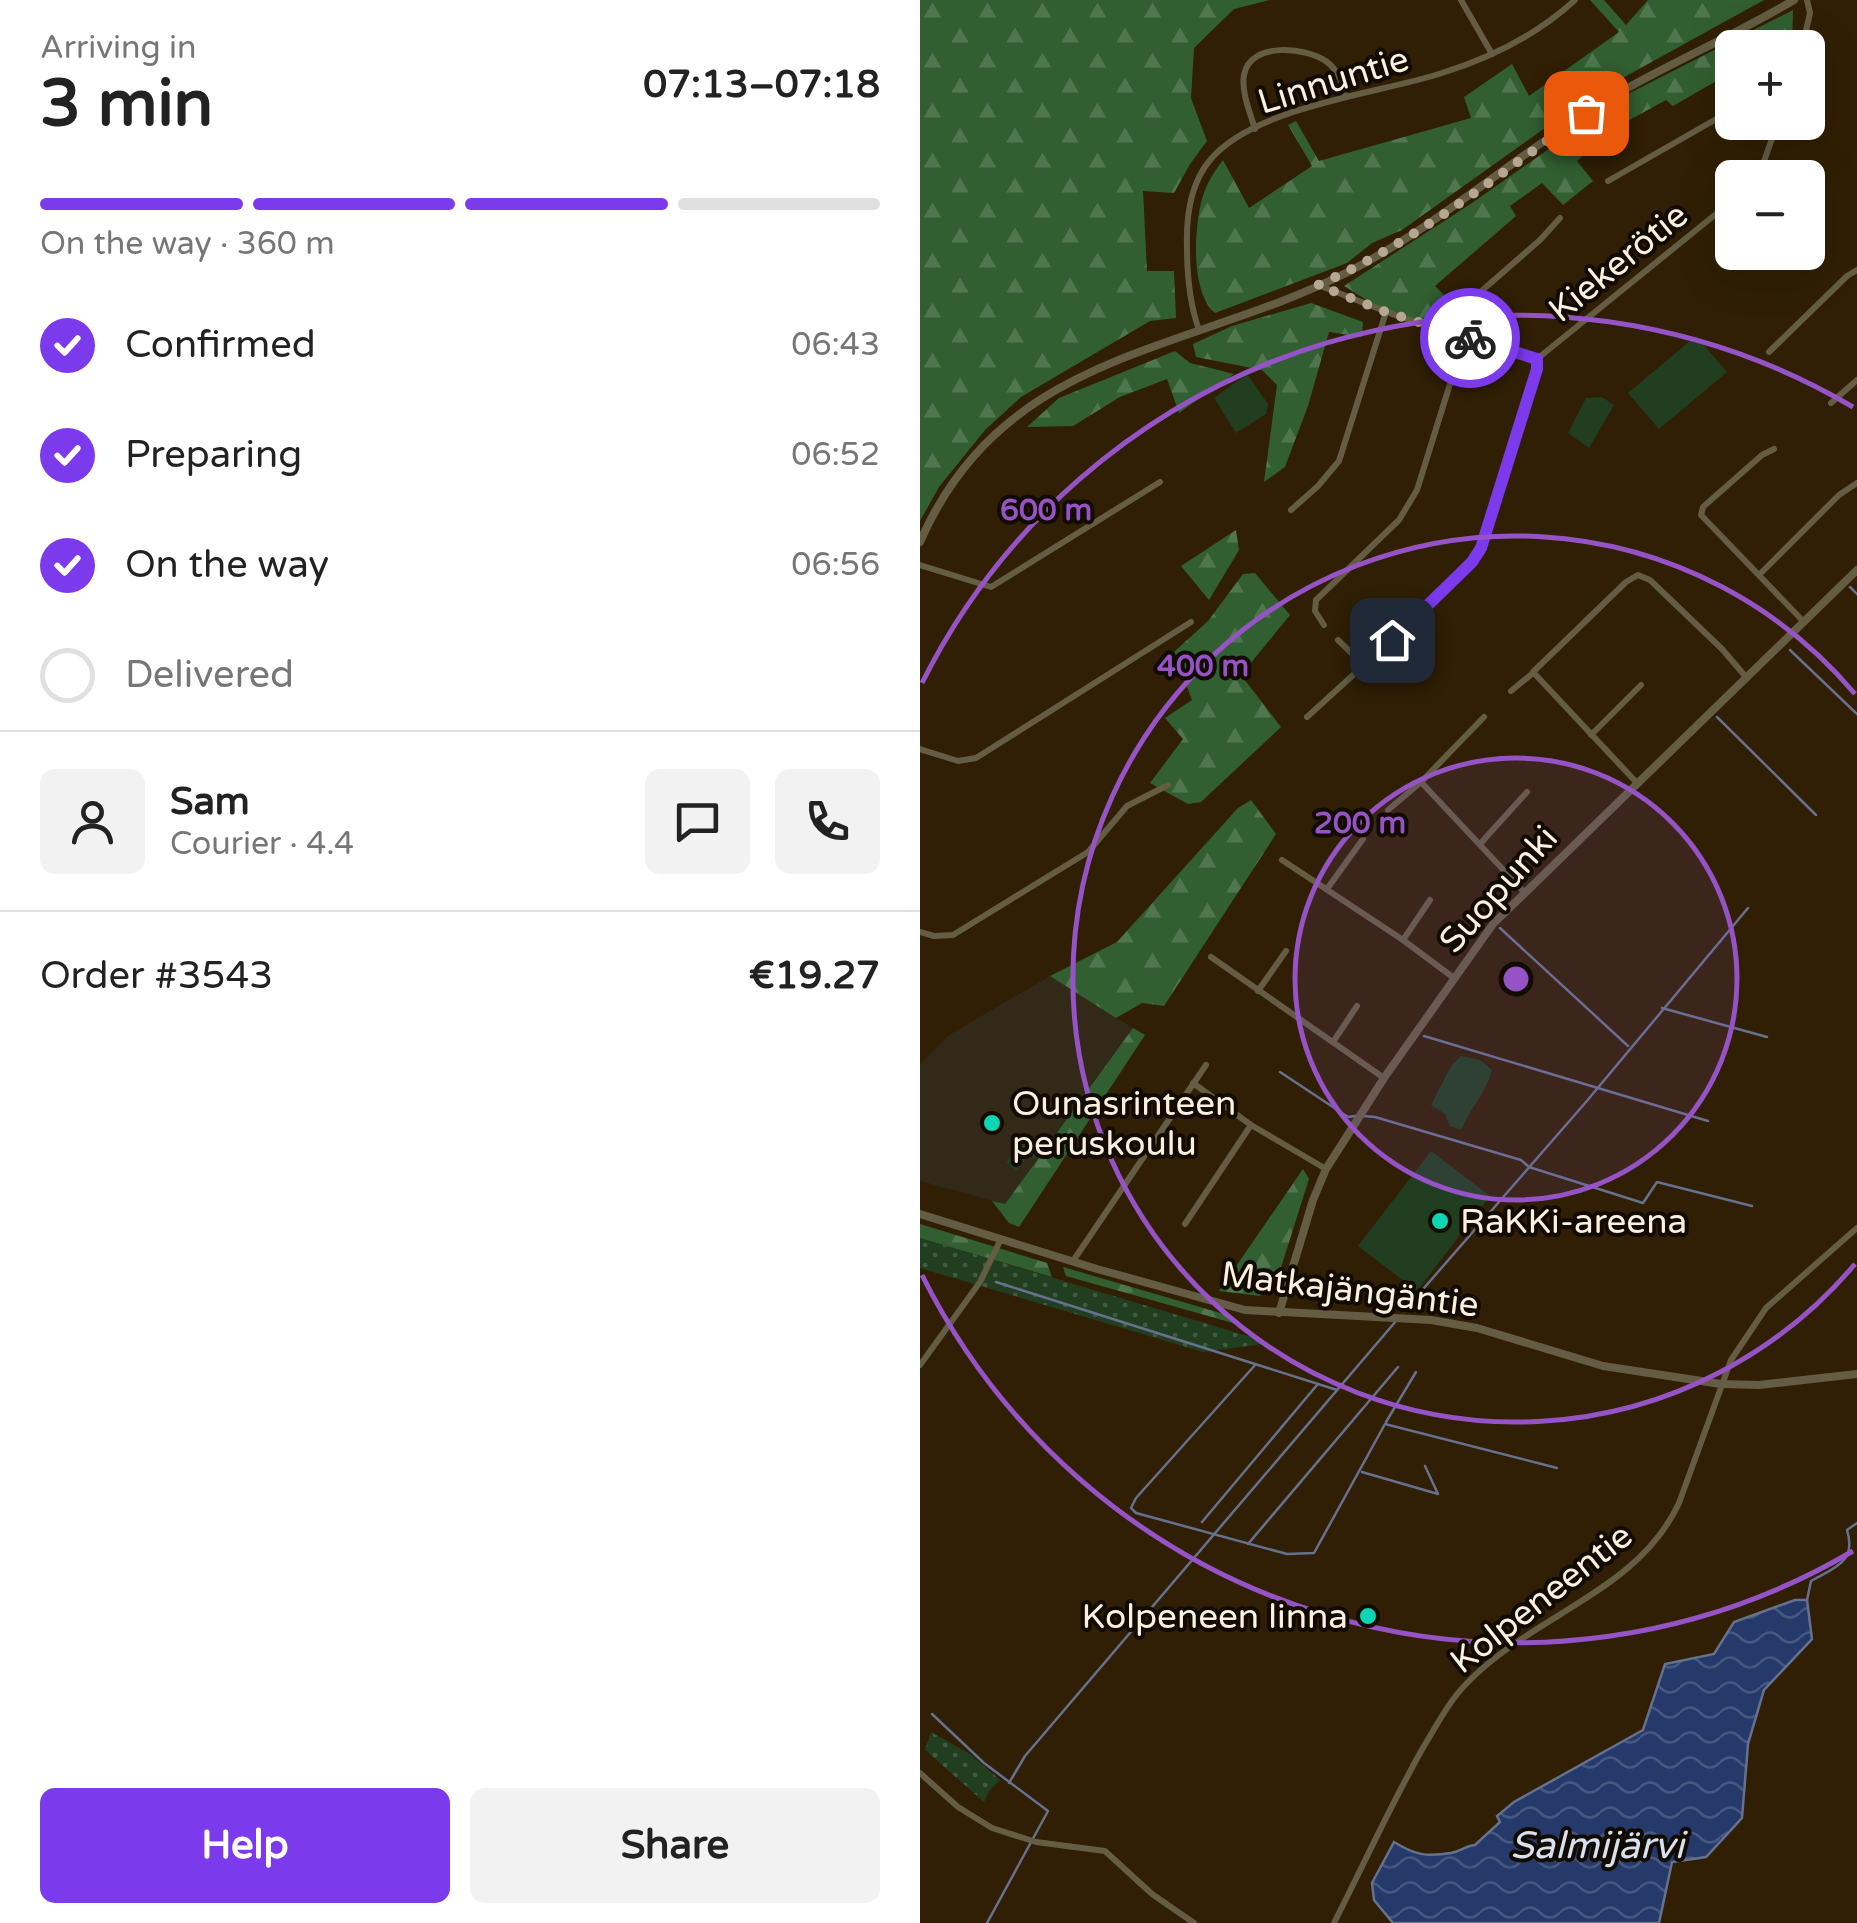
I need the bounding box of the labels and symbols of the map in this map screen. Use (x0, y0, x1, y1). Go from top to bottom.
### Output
street label: Linnuntie (1253, 38, 1414, 124)
pin (1544, 71, 1629, 156)
street label: Kiekerötie (1541, 194, 1697, 331)
courier (1420, 288, 1520, 388)
text: 600 m (1000, 492, 1092, 529)
pin (1350, 598, 1435, 683)
text: 400 m (1157, 648, 1249, 685)
text: 200 m (1314, 805, 1406, 842)
street label: Suopunki (1431, 818, 1567, 962)
centre of rings (1498, 961, 1534, 997)
place label: Ounasrinteen peruskoulu (1012, 1083, 1236, 1165)
marker: Ounasrinteen peruskoulu (981, 1112, 1003, 1134)
place label: RaKKi-areena (1460, 1201, 1687, 1243)
marker: RaKKi-areena (1429, 1210, 1451, 1232)
street label: Matkajängäntie (1219, 1253, 1481, 1327)
street label: Kolpeneentie (1442, 1515, 1641, 1683)
place label: Kolpeneen linna (1082, 1596, 1348, 1638)
marker: Kolpeneen linna (1357, 1605, 1379, 1627)
water label: Salmijärvi (1510, 1823, 1688, 1869)

